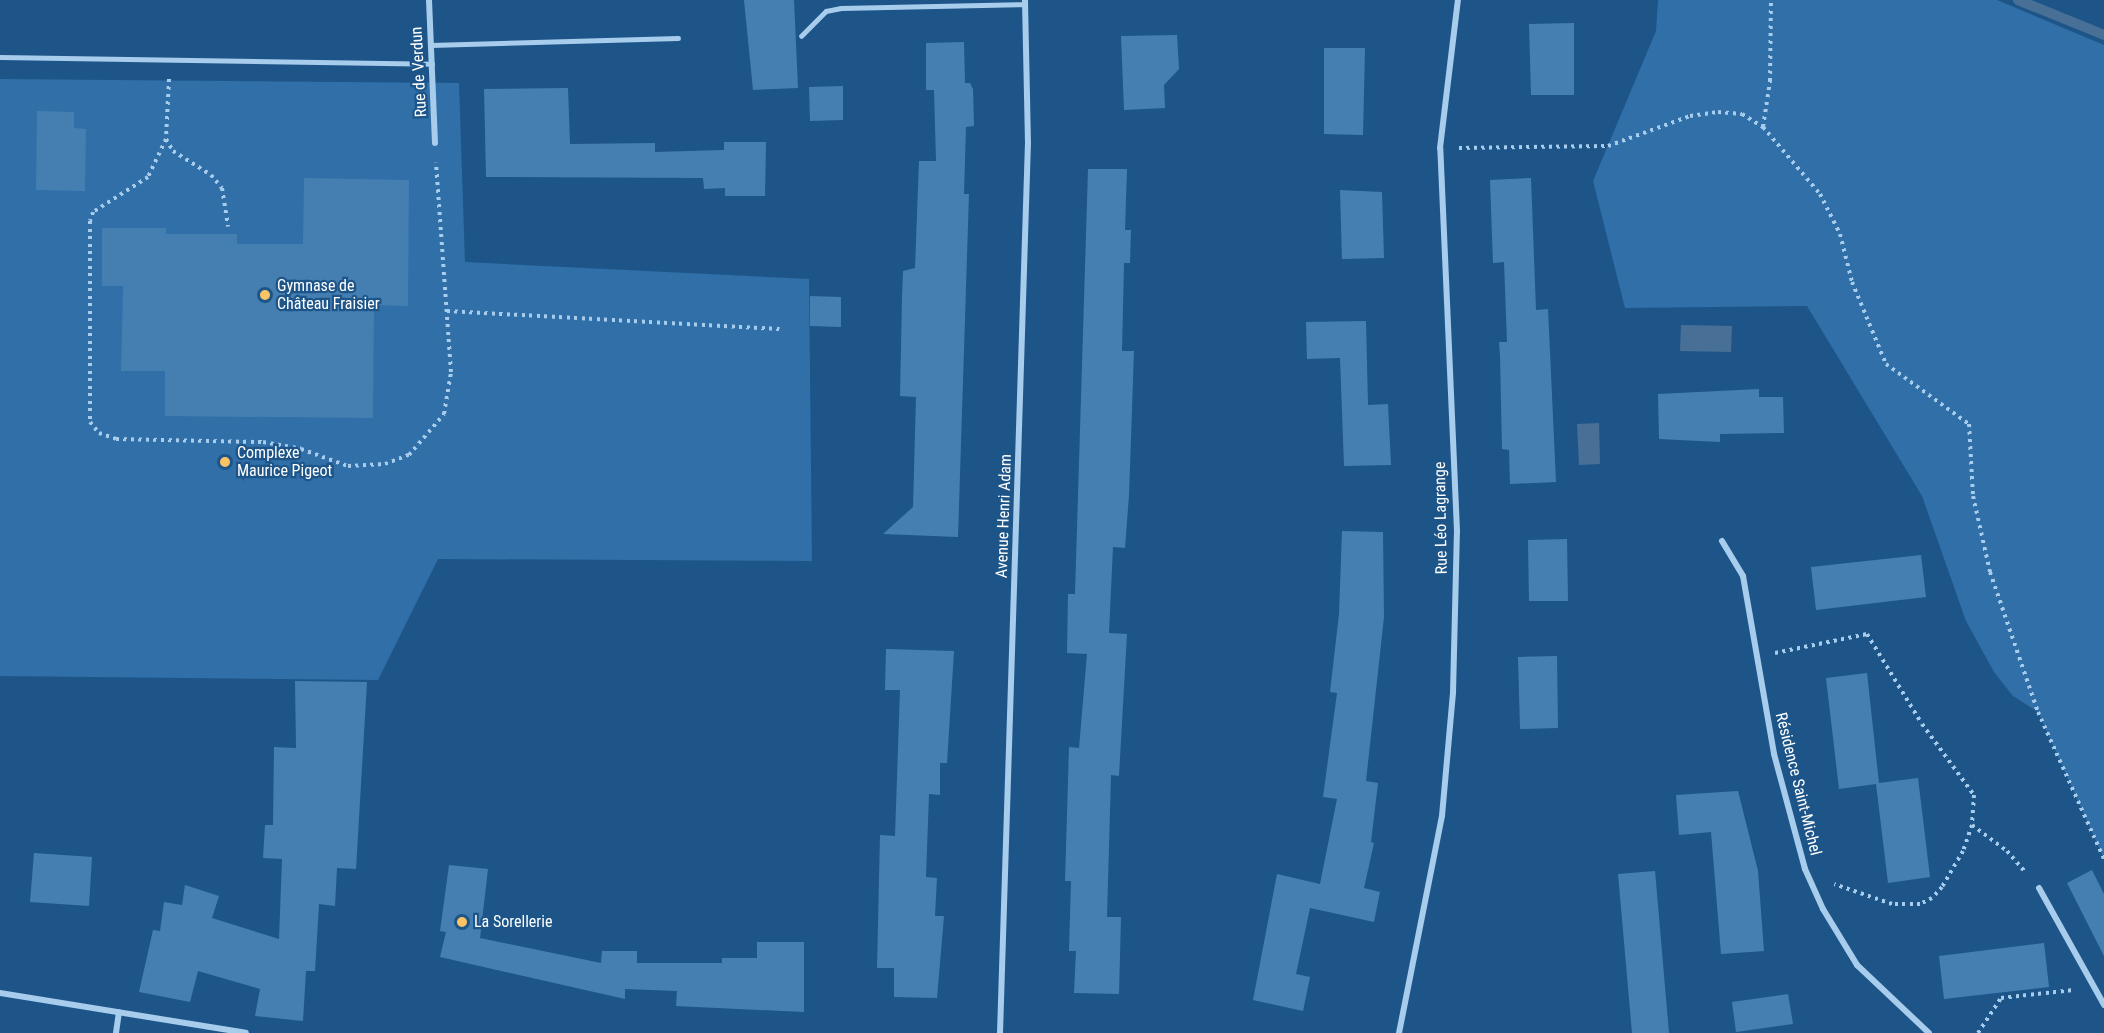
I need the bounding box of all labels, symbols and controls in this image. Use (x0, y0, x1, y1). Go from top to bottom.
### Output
street label: Rue de Verdun (407, 26, 431, 118)
place label: Gymnase de Château Fraisier (277, 276, 380, 314)
marker: Gymnase de Château Fraisier (258, 288, 272, 302)
place label: Complexe Maurice Pigeot (237, 443, 332, 481)
street label: Avenue Henri Adam (992, 454, 1016, 578)
marker: Complexe Maurice Pigeot (218, 455, 232, 469)
street label: Rue Léo Lagrange (1430, 461, 1452, 575)
street label: Résidence Saint-Michel (1771, 710, 1825, 858)
place label: La Sorellerie (474, 912, 552, 932)
marker: La Sorellerie (455, 915, 469, 929)

